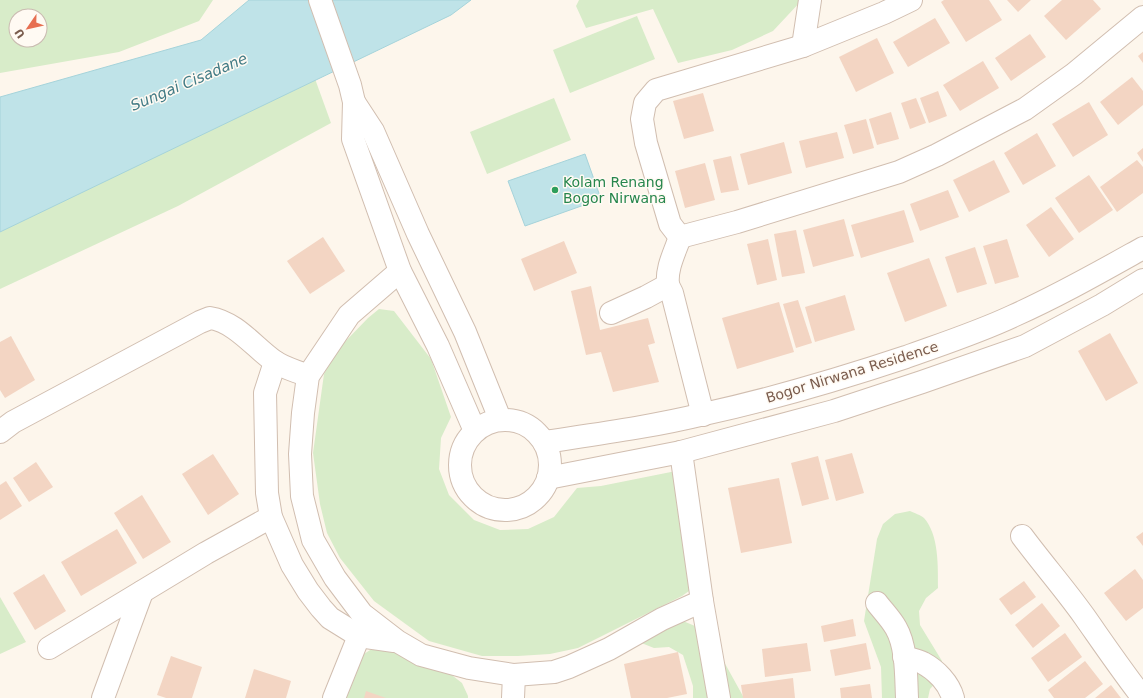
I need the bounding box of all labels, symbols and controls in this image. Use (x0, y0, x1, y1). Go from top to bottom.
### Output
north arrow (8, 8, 48, 48)
text: U (12, 26, 28, 41)
water label: Sungai Cisadane (128, 49, 250, 115)
place label: Kolam Renang Bogor Nirwana (563, 174, 666, 206)
marker: Kolam Renang Bogor Nirwana (550, 185, 560, 195)
street label: Bogor Nirwana Residence (764, 338, 940, 406)

